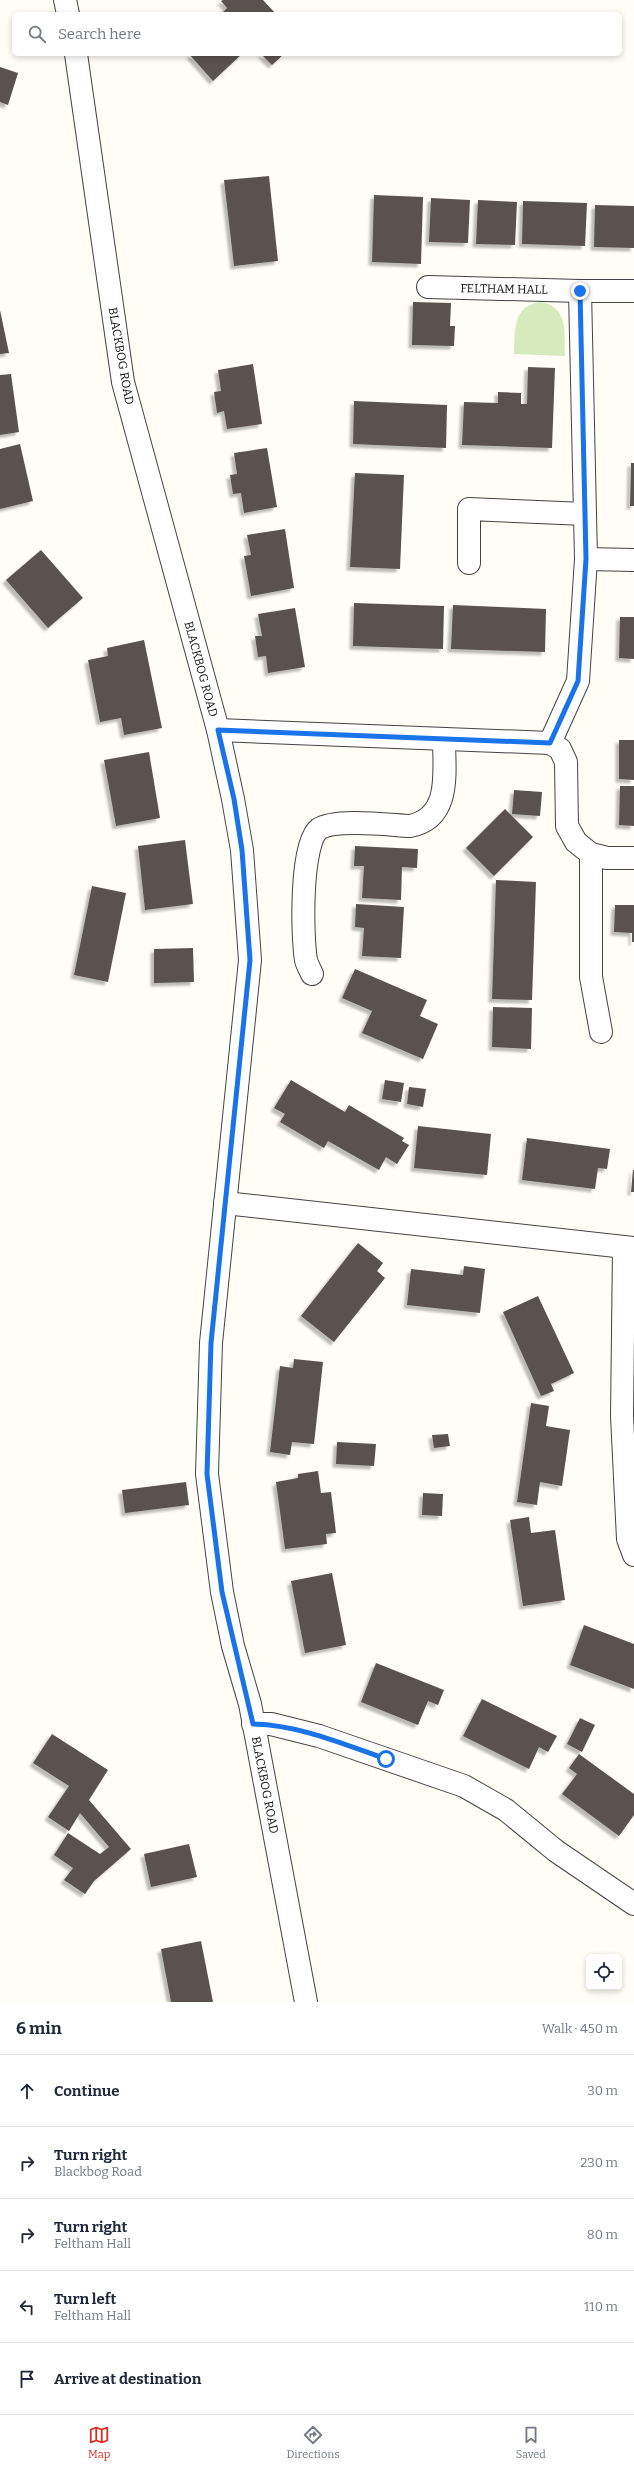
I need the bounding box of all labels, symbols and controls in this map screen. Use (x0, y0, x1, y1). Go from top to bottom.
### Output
search box (12, 12, 622, 56)
icon: search (26, 23, 48, 45)
text: Search here (58, 25, 141, 43)
street label: FELTHAM HALL (460, 281, 548, 297)
route end (571, 282, 589, 300)
street label: BLACKBOG ROAD (106, 306, 136, 406)
street label: BLACKBOG ROAD (181, 620, 221, 718)
street label: BLACKBOG ROAD (249, 1735, 281, 1835)
route start (377, 1750, 395, 1768)
map controls (586, 1954, 622, 1990)
button: locate (586, 1954, 622, 1990)
text: 6 min (16, 2018, 62, 2039)
text: Walk · 450 m (542, 2021, 618, 2036)
icon: ahead (16, 2080, 38, 2102)
text: Continue (54, 2082, 120, 2100)
text: 30 m (587, 2083, 618, 2098)
text: Turn right (54, 2146, 127, 2164)
icon: right (16, 2152, 38, 2174)
text: 230 m (580, 2155, 618, 2170)
text: Blackbog Road (54, 2164, 142, 2179)
text: Turn right (54, 2218, 127, 2236)
icon: right (16, 2224, 38, 2246)
text: 80 m (587, 2227, 618, 2242)
text: Feltham Hall (54, 2236, 131, 2251)
text: Turn left (54, 2290, 116, 2308)
icon: left (16, 2296, 38, 2318)
text: 110 m (584, 2299, 618, 2314)
text: Feltham Hall (54, 2308, 131, 2323)
icon: arrive (16, 2368, 38, 2390)
text: Arrive at destination (54, 2370, 201, 2388)
tab: Map (88, 2424, 110, 2461)
tab: Directions (287, 2424, 339, 2461)
tab: Saved (516, 2424, 546, 2461)

